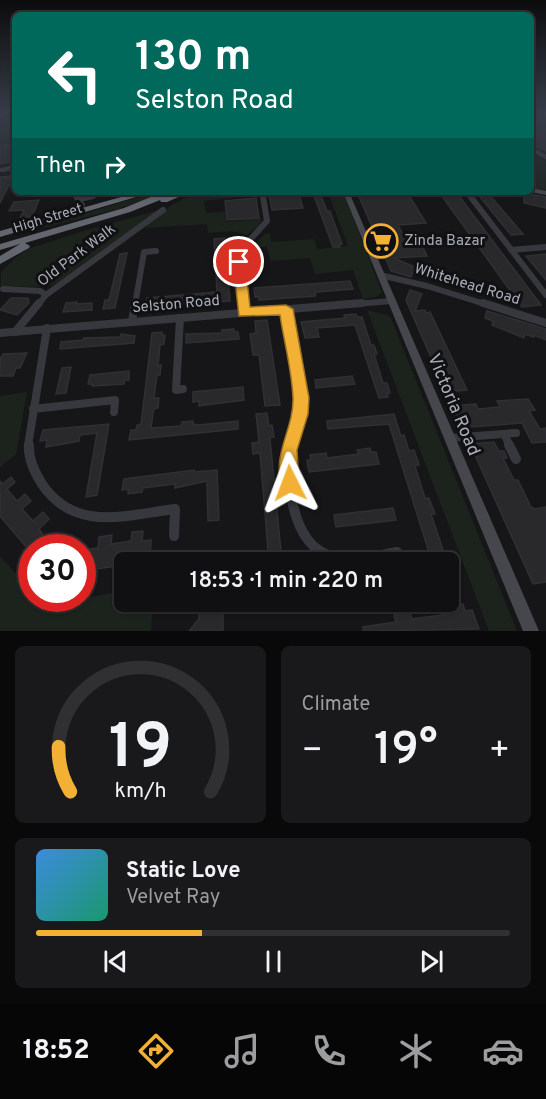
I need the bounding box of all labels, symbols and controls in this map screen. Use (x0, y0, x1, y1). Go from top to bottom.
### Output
text: 130 m (135, 32, 251, 85)
icon: left (36, 36, 114, 114)
text: Selston Road (135, 84, 294, 118)
icon: right (98, 150, 131, 183)
text: Then (36, 153, 86, 180)
street label: High Street (12, 200, 84, 238)
street label: Old Park Walk (34, 220, 120, 292)
supermarket icon: Zinda Bazar (363, 223, 399, 259)
place label: Zinda Bazar (404, 232, 486, 251)
pin (213, 236, 264, 287)
icon: arrive (222, 245, 255, 278)
street label: Whitehead Road (412, 260, 522, 310)
street label: Selston Road (131, 292, 221, 318)
street label: Victoria Road (421, 351, 485, 459)
position arrow (258, 451, 322, 515)
speed limit sign: 30 (18, 534, 96, 612)
text: 18:53 · 1 min · 220 m (190, 568, 383, 595)
text: Climate (302, 692, 370, 718)
text: 19 (109, 711, 172, 790)
text: 19° (374, 723, 438, 780)
text: − (302, 731, 323, 773)
text: + (489, 731, 510, 773)
text: km/h (114, 778, 166, 805)
text: Static Love (126, 858, 240, 885)
text: Velvet Ray (126, 885, 220, 911)
icon: previous (99, 945, 132, 978)
icon: pause (257, 945, 290, 978)
icon: next (415, 945, 448, 978)
icon: directions (135, 1030, 177, 1072)
icon: music (221, 1030, 263, 1072)
icon: phone (308, 1030, 350, 1072)
icon: climate (395, 1030, 437, 1072)
icon: car (482, 1030, 524, 1072)
text: 18:52 (22, 1034, 90, 1068)

